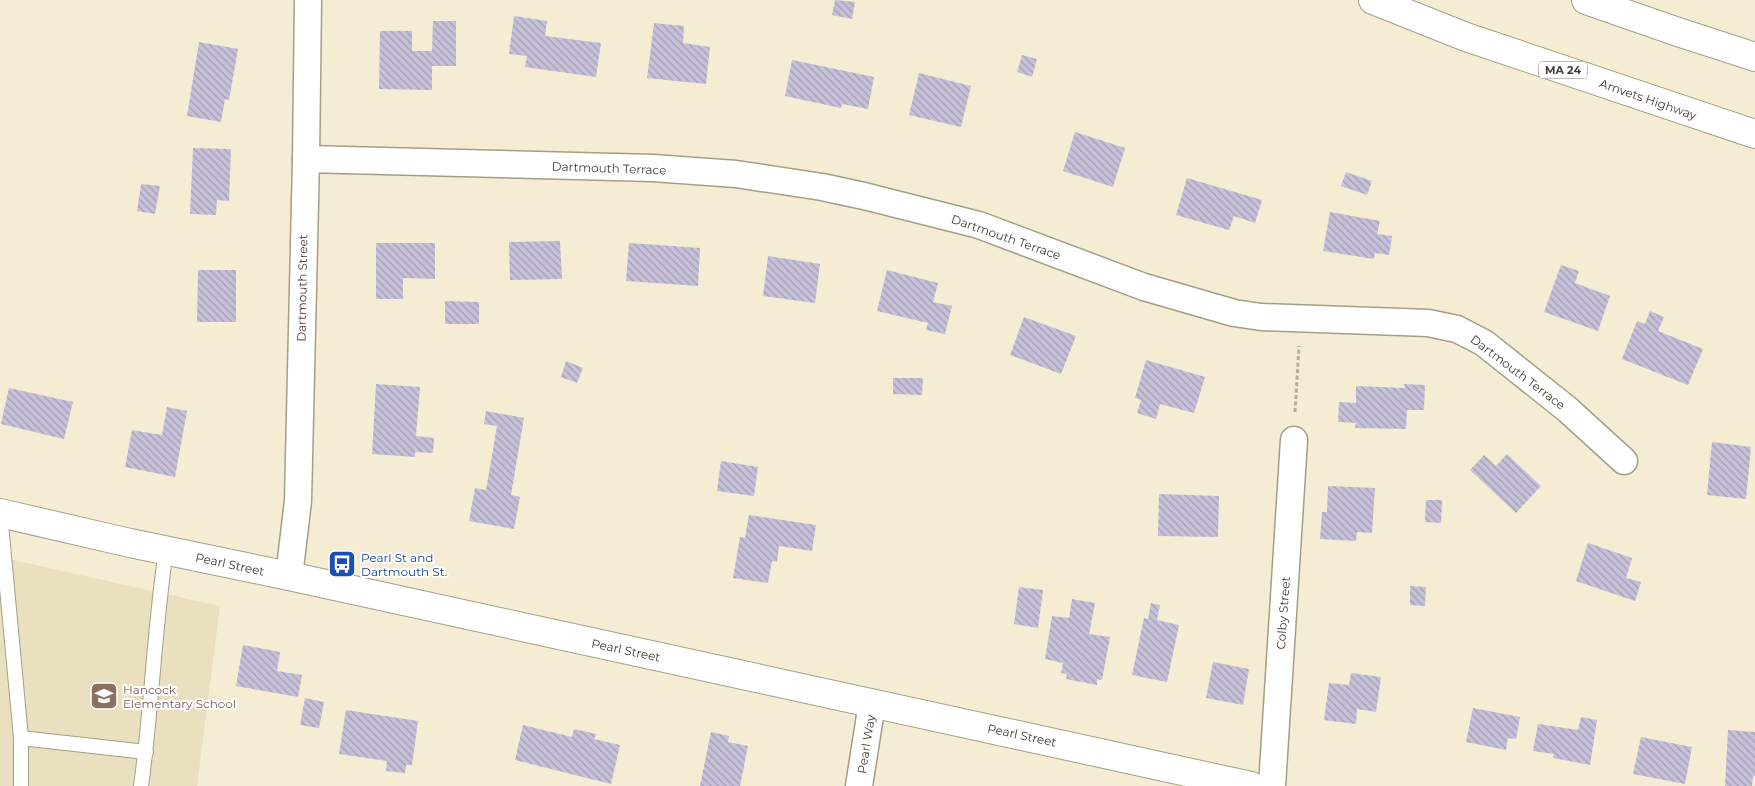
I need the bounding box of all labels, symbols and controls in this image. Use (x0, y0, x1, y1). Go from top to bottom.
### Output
road number: MA 24 (1539, 62, 1587, 78)
street label: Amvets Highway (1598, 75, 1699, 123)
street label: Dartmouth Terrace (551, 159, 667, 177)
street label: Dartmouth Terrace (949, 211, 1063, 263)
street label: Dartmouth Street (294, 234, 310, 342)
street label: Dartmouth Terrace (1468, 331, 1568, 413)
street label: Pearl Street (194, 549, 266, 579)
bus stop icon: Pearl St and Dartmouth St. (327, 549, 357, 579)
place label: Pearl St and Dartmouth St. (361, 550, 447, 579)
street label: Colby Street (1273, 576, 1293, 650)
street label: Pearl Street (590, 635, 662, 665)
school or university icon: Hancock Elementary School (89, 681, 119, 711)
place label: Hancock Elementary School (123, 682, 236, 711)
street label: Pearl Way (854, 713, 878, 775)
street label: Pearl Street (986, 720, 1058, 750)

